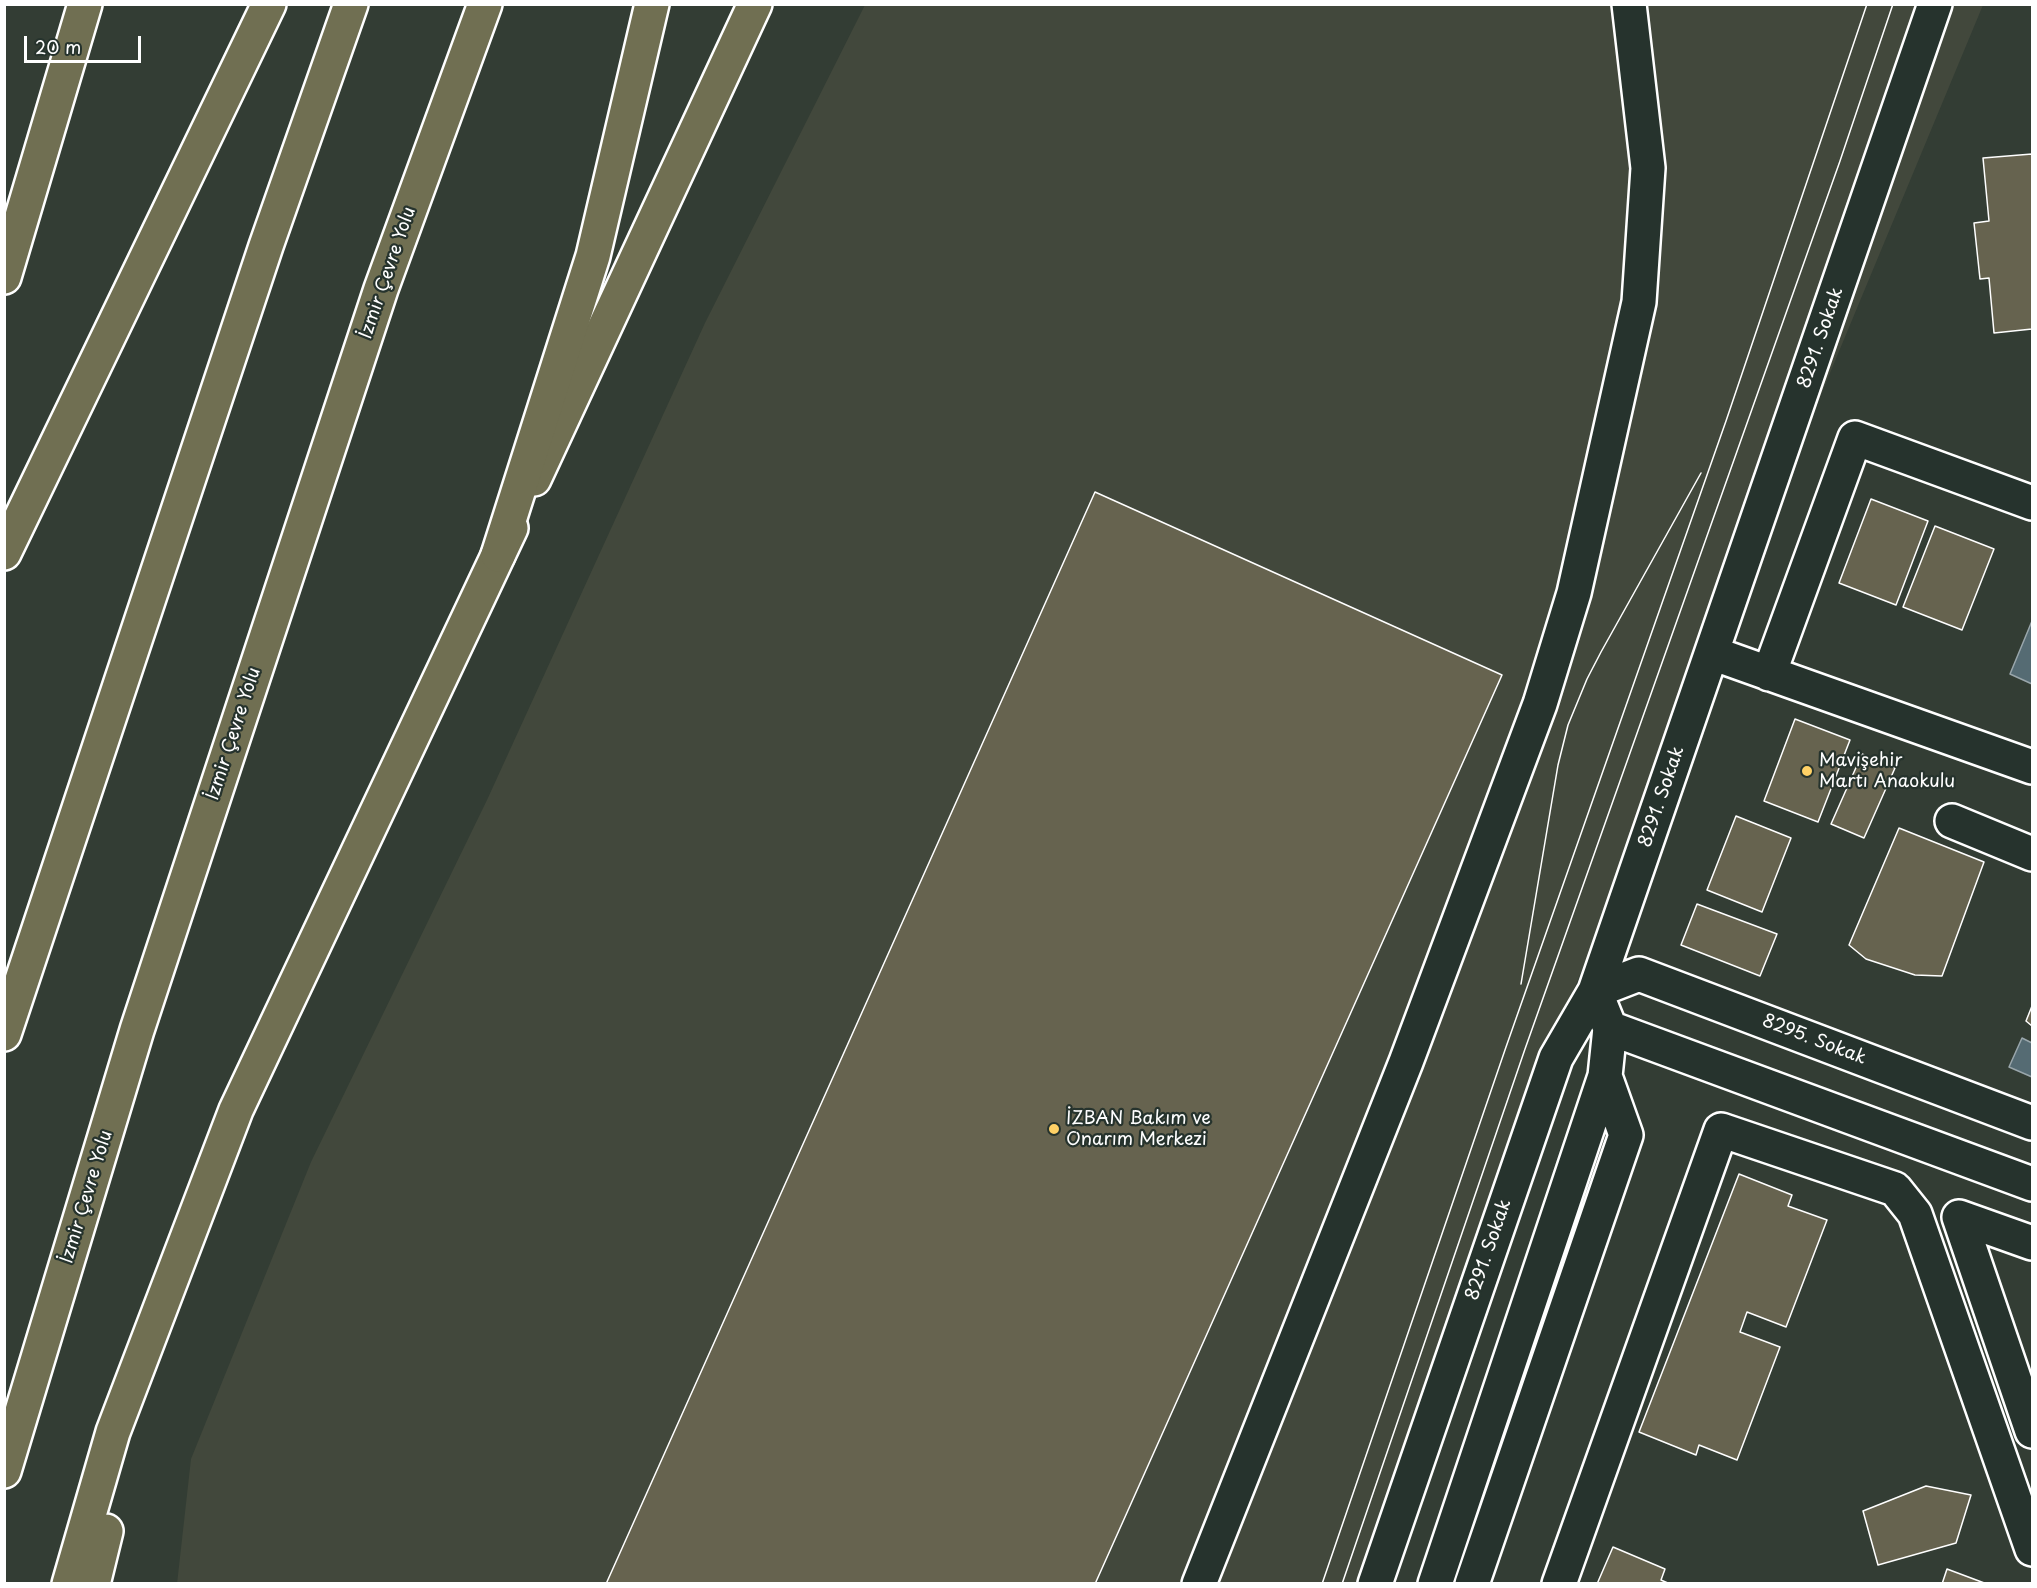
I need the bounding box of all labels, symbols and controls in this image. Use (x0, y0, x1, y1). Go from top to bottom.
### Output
scale bar (27, 24, 144, 62)
text: 20 m (35, 33, 81, 60)
street label: İzmir Çevre Yolu (355, 204, 421, 342)
street label: 8291. Sokak (1794, 285, 1848, 391)
street label: İzmir Çevre Yolu (202, 665, 266, 803)
street label: 8291. Sokak (1635, 744, 1689, 850)
place label: Mavişehir Martı Anaokulu (1819, 750, 1955, 792)
marker: Mavişehir Martı Anaokulu (1800, 764, 1814, 778)
street label: 8295. Sokak (1759, 1010, 1869, 1070)
place label: İZBAN Bakım ve Onarım Merkezi (1066, 1108, 1211, 1150)
marker: İZBAN Bakım ve Onarım Merkezi (1047, 1122, 1061, 1136)
street label: İzmir Çevre Yolu (56, 1128, 118, 1266)
street label: 8291. Sokak (1462, 1197, 1516, 1303)

